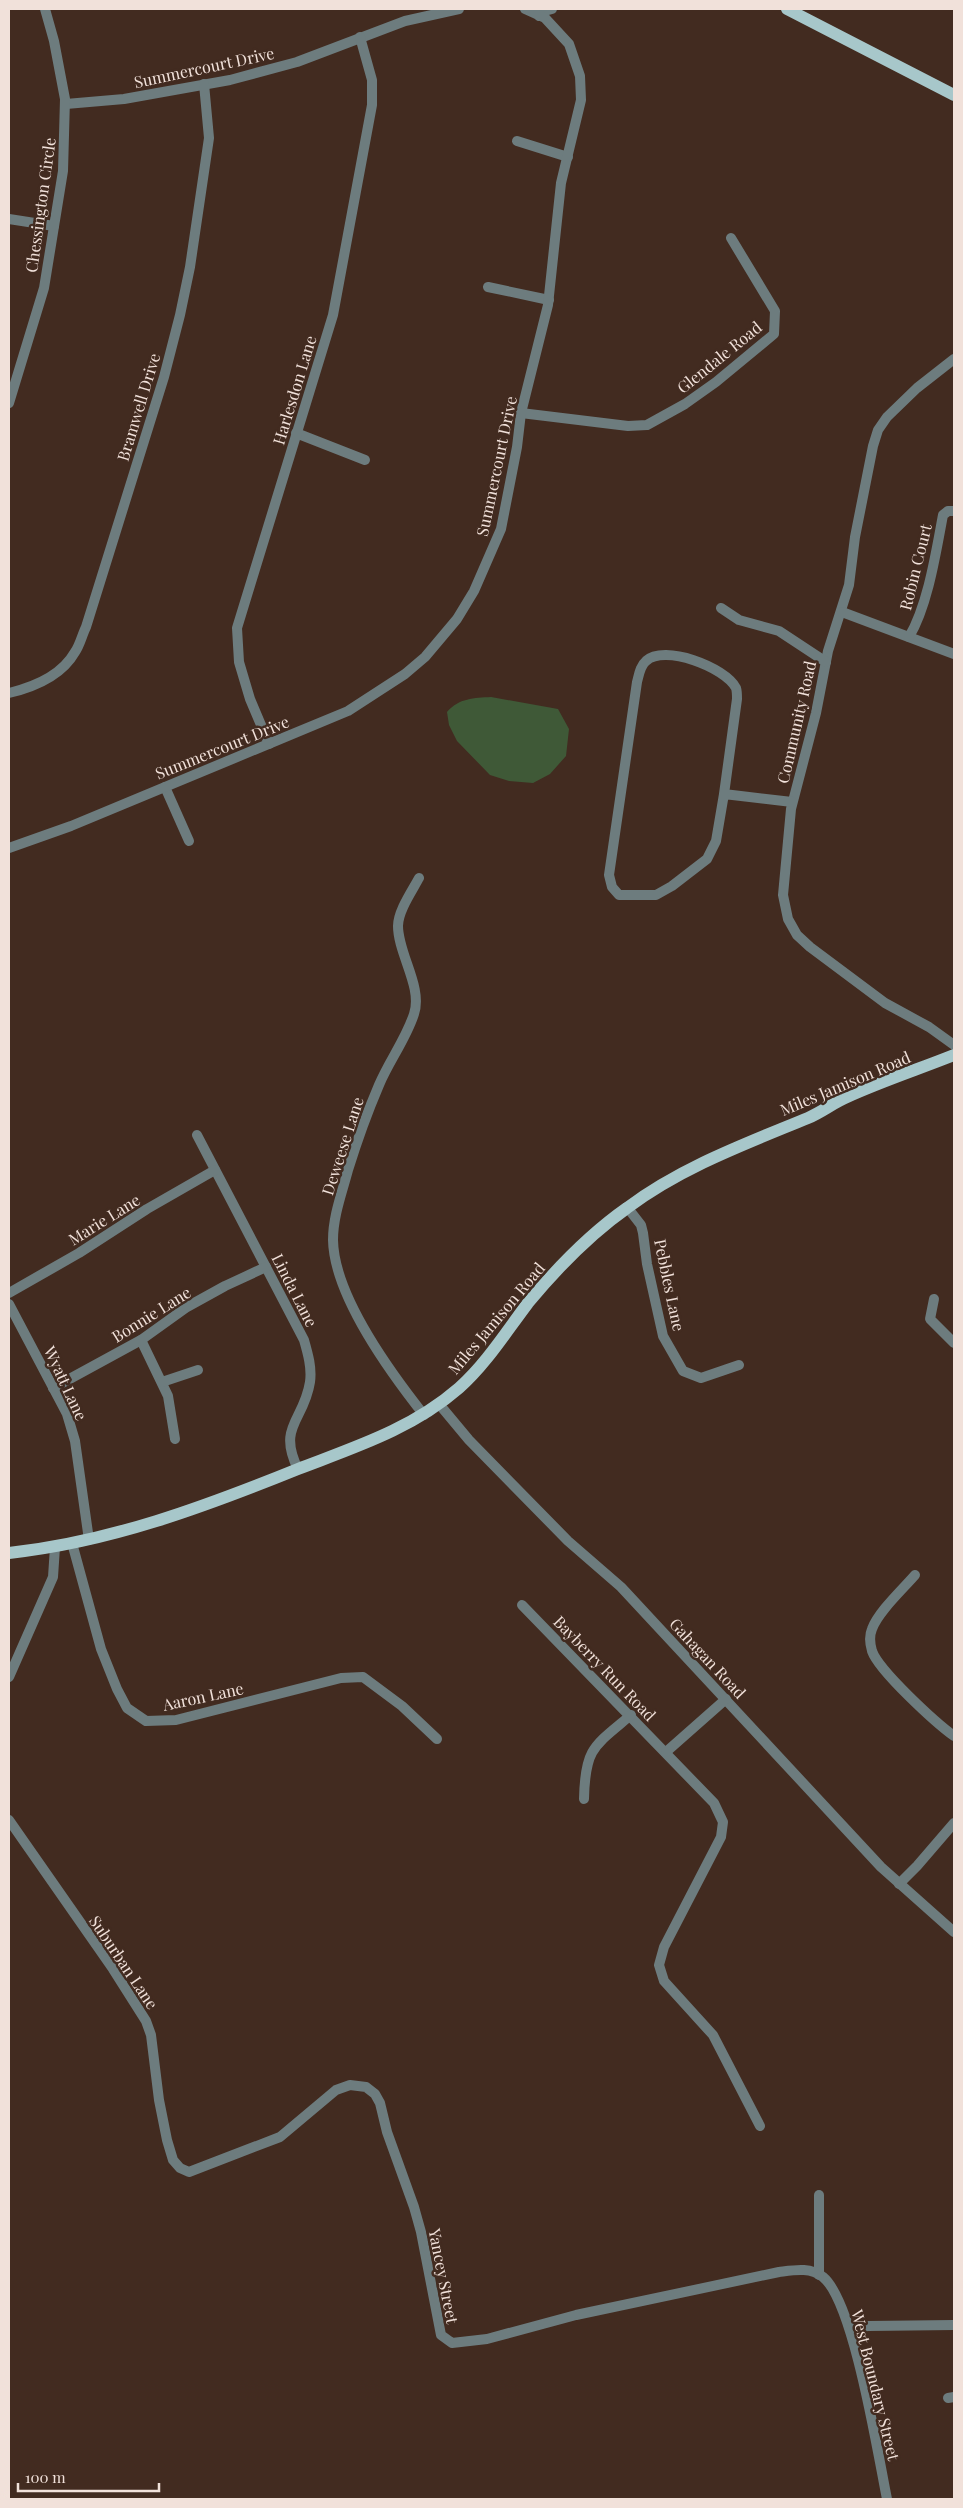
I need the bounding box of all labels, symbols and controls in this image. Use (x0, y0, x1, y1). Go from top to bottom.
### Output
street label: Summercourt Drive (132, 42, 276, 92)
street label: Chessington Circle (20, 136, 60, 274)
street label: Glendale Road (672, 316, 766, 398)
street label: Harlesdon Lane (267, 333, 321, 447)
street label: Bramwell Drive (112, 351, 164, 463)
street label: Summercourt Drive (471, 394, 521, 538)
street label: Robin Court (894, 521, 936, 612)
street label: Community Road (772, 659, 820, 785)
street label: Summercourt Drive (152, 711, 292, 783)
street label: Miles Jamison Road (777, 1046, 913, 1120)
street label: Deweese Lane (316, 1094, 368, 1198)
street label: Marie Lane (64, 1189, 144, 1249)
street label: Pebbles Lane (650, 1237, 690, 1333)
street label: Linda Lane (268, 1250, 322, 1330)
street label: Miles Jamison Road (443, 1258, 549, 1378)
street label: Bonnie Lane (107, 1281, 195, 1347)
street label: Wyatt Lane (39, 1342, 92, 1423)
street label: Bayberry Run Road (549, 1611, 661, 1725)
street label: Gahagan Road (665, 1613, 751, 1703)
street label: Aaron Lane (160, 1677, 245, 1715)
street label: Suburban Lane (85, 1911, 163, 2013)
street label: Yancey Street (424, 2226, 464, 2326)
street label: West Boundary Street (847, 2307, 905, 2463)
scale bar (18, 2460, 159, 2492)
text: 100 m (25, 2467, 66, 2487)

